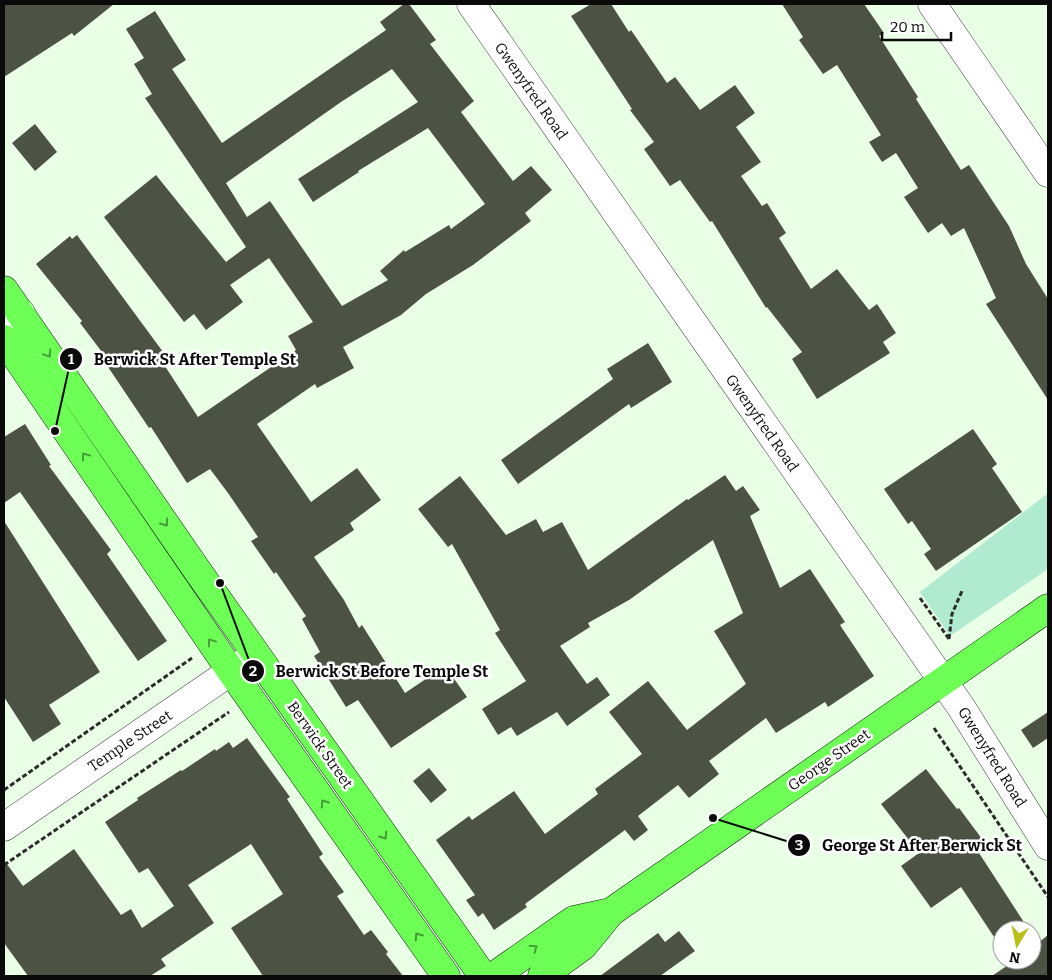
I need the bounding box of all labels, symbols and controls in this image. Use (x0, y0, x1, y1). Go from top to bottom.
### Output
scale bar (882, 10, 951, 42)
text: 20 m (890, 18, 926, 36)
street label: Gwenyfred Road (491, 39, 571, 143)
callout: Berwick St After Temple St (59, 343, 306, 374)
one-way arrow (42, 348, 51, 357)
text: 1 (68, 350, 75, 368)
text: Berwick St After Temple St (94, 350, 297, 369)
street label: Gwenyfred Road (722, 371, 802, 475)
one-way arrow (82, 452, 91, 462)
one-way arrow (159, 517, 168, 527)
one-way arrow (207, 638, 217, 647)
callout: Berwick St Before Temple St (240, 656, 498, 687)
text: 2 (249, 662, 257, 680)
text: Berwick St Before Temple St (276, 662, 489, 681)
street label: Berwick Street (283, 698, 357, 792)
street label: Gwenyfred Road (954, 704, 1030, 810)
street label: Temple Street (85, 706, 176, 776)
street label: George Street (785, 725, 874, 795)
one-way arrow (321, 800, 330, 809)
one-way arrow (379, 830, 387, 839)
callout: George St After Berwick St (787, 830, 1032, 861)
text: 3 (795, 836, 803, 854)
text: George St After Berwick St (822, 836, 1023, 855)
north arrow (992, 920, 1042, 970)
one-way arrow (415, 932, 424, 942)
one-way arrow (528, 945, 538, 954)
text: N (1008, 948, 1022, 967)

